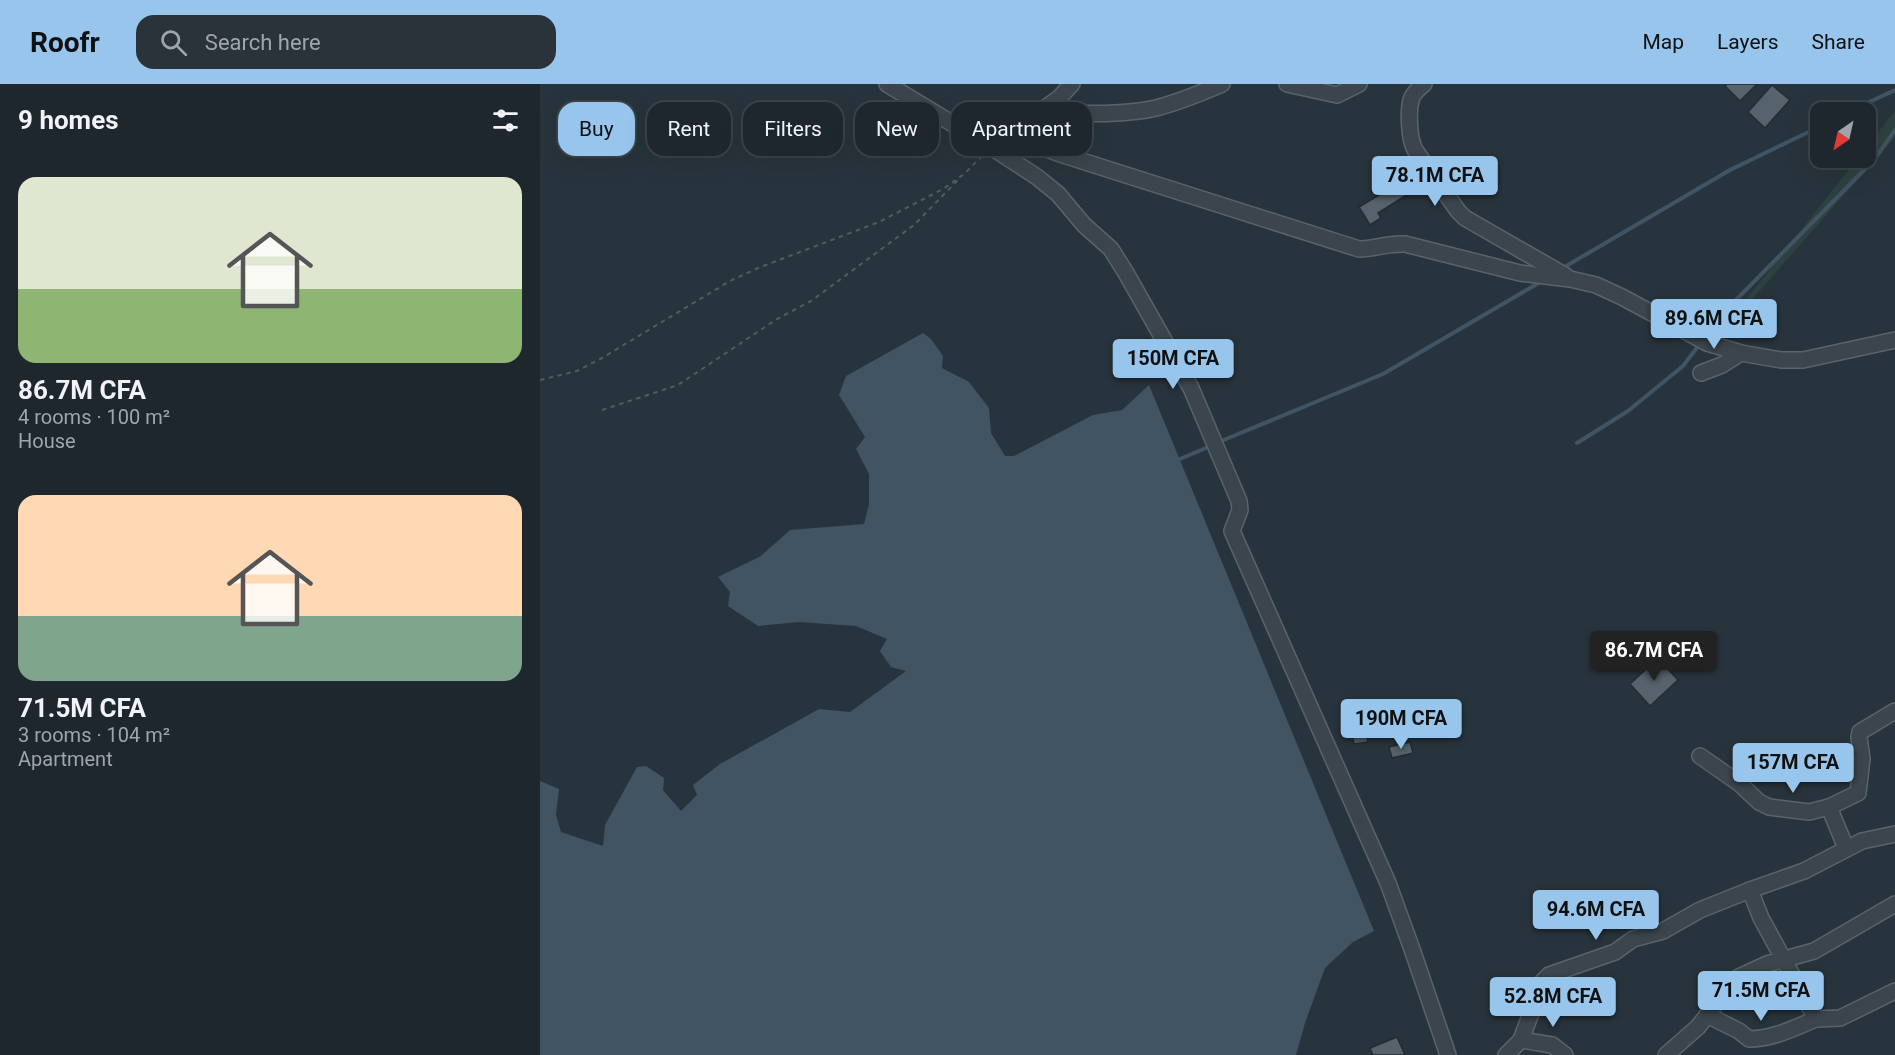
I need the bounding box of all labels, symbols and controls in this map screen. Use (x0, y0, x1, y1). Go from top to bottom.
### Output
search box (136, 15, 556, 69)
text: Roofr (30, 26, 100, 59)
icon: search (157, 26, 190, 59)
text: Search here (205, 30, 321, 55)
text: Map (1642, 30, 1684, 54)
text: Layers (1717, 30, 1778, 54)
text: Share (1811, 30, 1865, 54)
chip: Buy (558, 102, 635, 156)
chip: Rent (647, 102, 731, 156)
chip: Filters (743, 102, 843, 156)
chip: New (855, 102, 939, 156)
chip: Apartment (951, 102, 1092, 156)
north arrow (1810, 102, 1876, 168)
map controls (1810, 102, 1876, 168)
icon: filters (489, 104, 522, 137)
text: 9 homes (18, 105, 119, 135)
pin: 78.1M CFA (1366, 156, 1504, 207)
text: 78.1M CFA (1386, 163, 1484, 187)
icon: home (216, 216, 324, 324)
pin: 89.6M CFA (1645, 299, 1783, 350)
text: 89.6M CFA (1665, 306, 1763, 330)
pin: 150M CFA (1111, 339, 1235, 390)
text: 150M CFA (1127, 346, 1219, 370)
text: 86.7M CFA (18, 375, 146, 405)
text: 4 rooms · 100 m² (18, 405, 170, 429)
text: House (18, 429, 76, 453)
icon: home (216, 534, 324, 642)
pin: 86.7M CFA (1585, 631, 1723, 682)
text: 86.7M CFA (1605, 638, 1703, 662)
text: 71.5M CFA (18, 693, 146, 723)
pin: 190M CFA (1339, 699, 1463, 750)
text: 190M CFA (1355, 706, 1447, 730)
text: 3 rooms · 104 m² (18, 723, 170, 747)
pin: 157M CFA (1731, 743, 1855, 794)
text: Apartment (18, 747, 113, 771)
text: 157M CFA (1747, 750, 1839, 774)
pin: 94.6M CFA (1527, 890, 1665, 941)
text: 94.6M CFA (1547, 897, 1645, 921)
pin: 71.5M CFA (1692, 971, 1830, 1022)
pin: 52.8M CFA (1484, 977, 1622, 1028)
text: 71.5M CFA (1712, 978, 1810, 1002)
text: 52.8M CFA (1504, 984, 1602, 1008)

